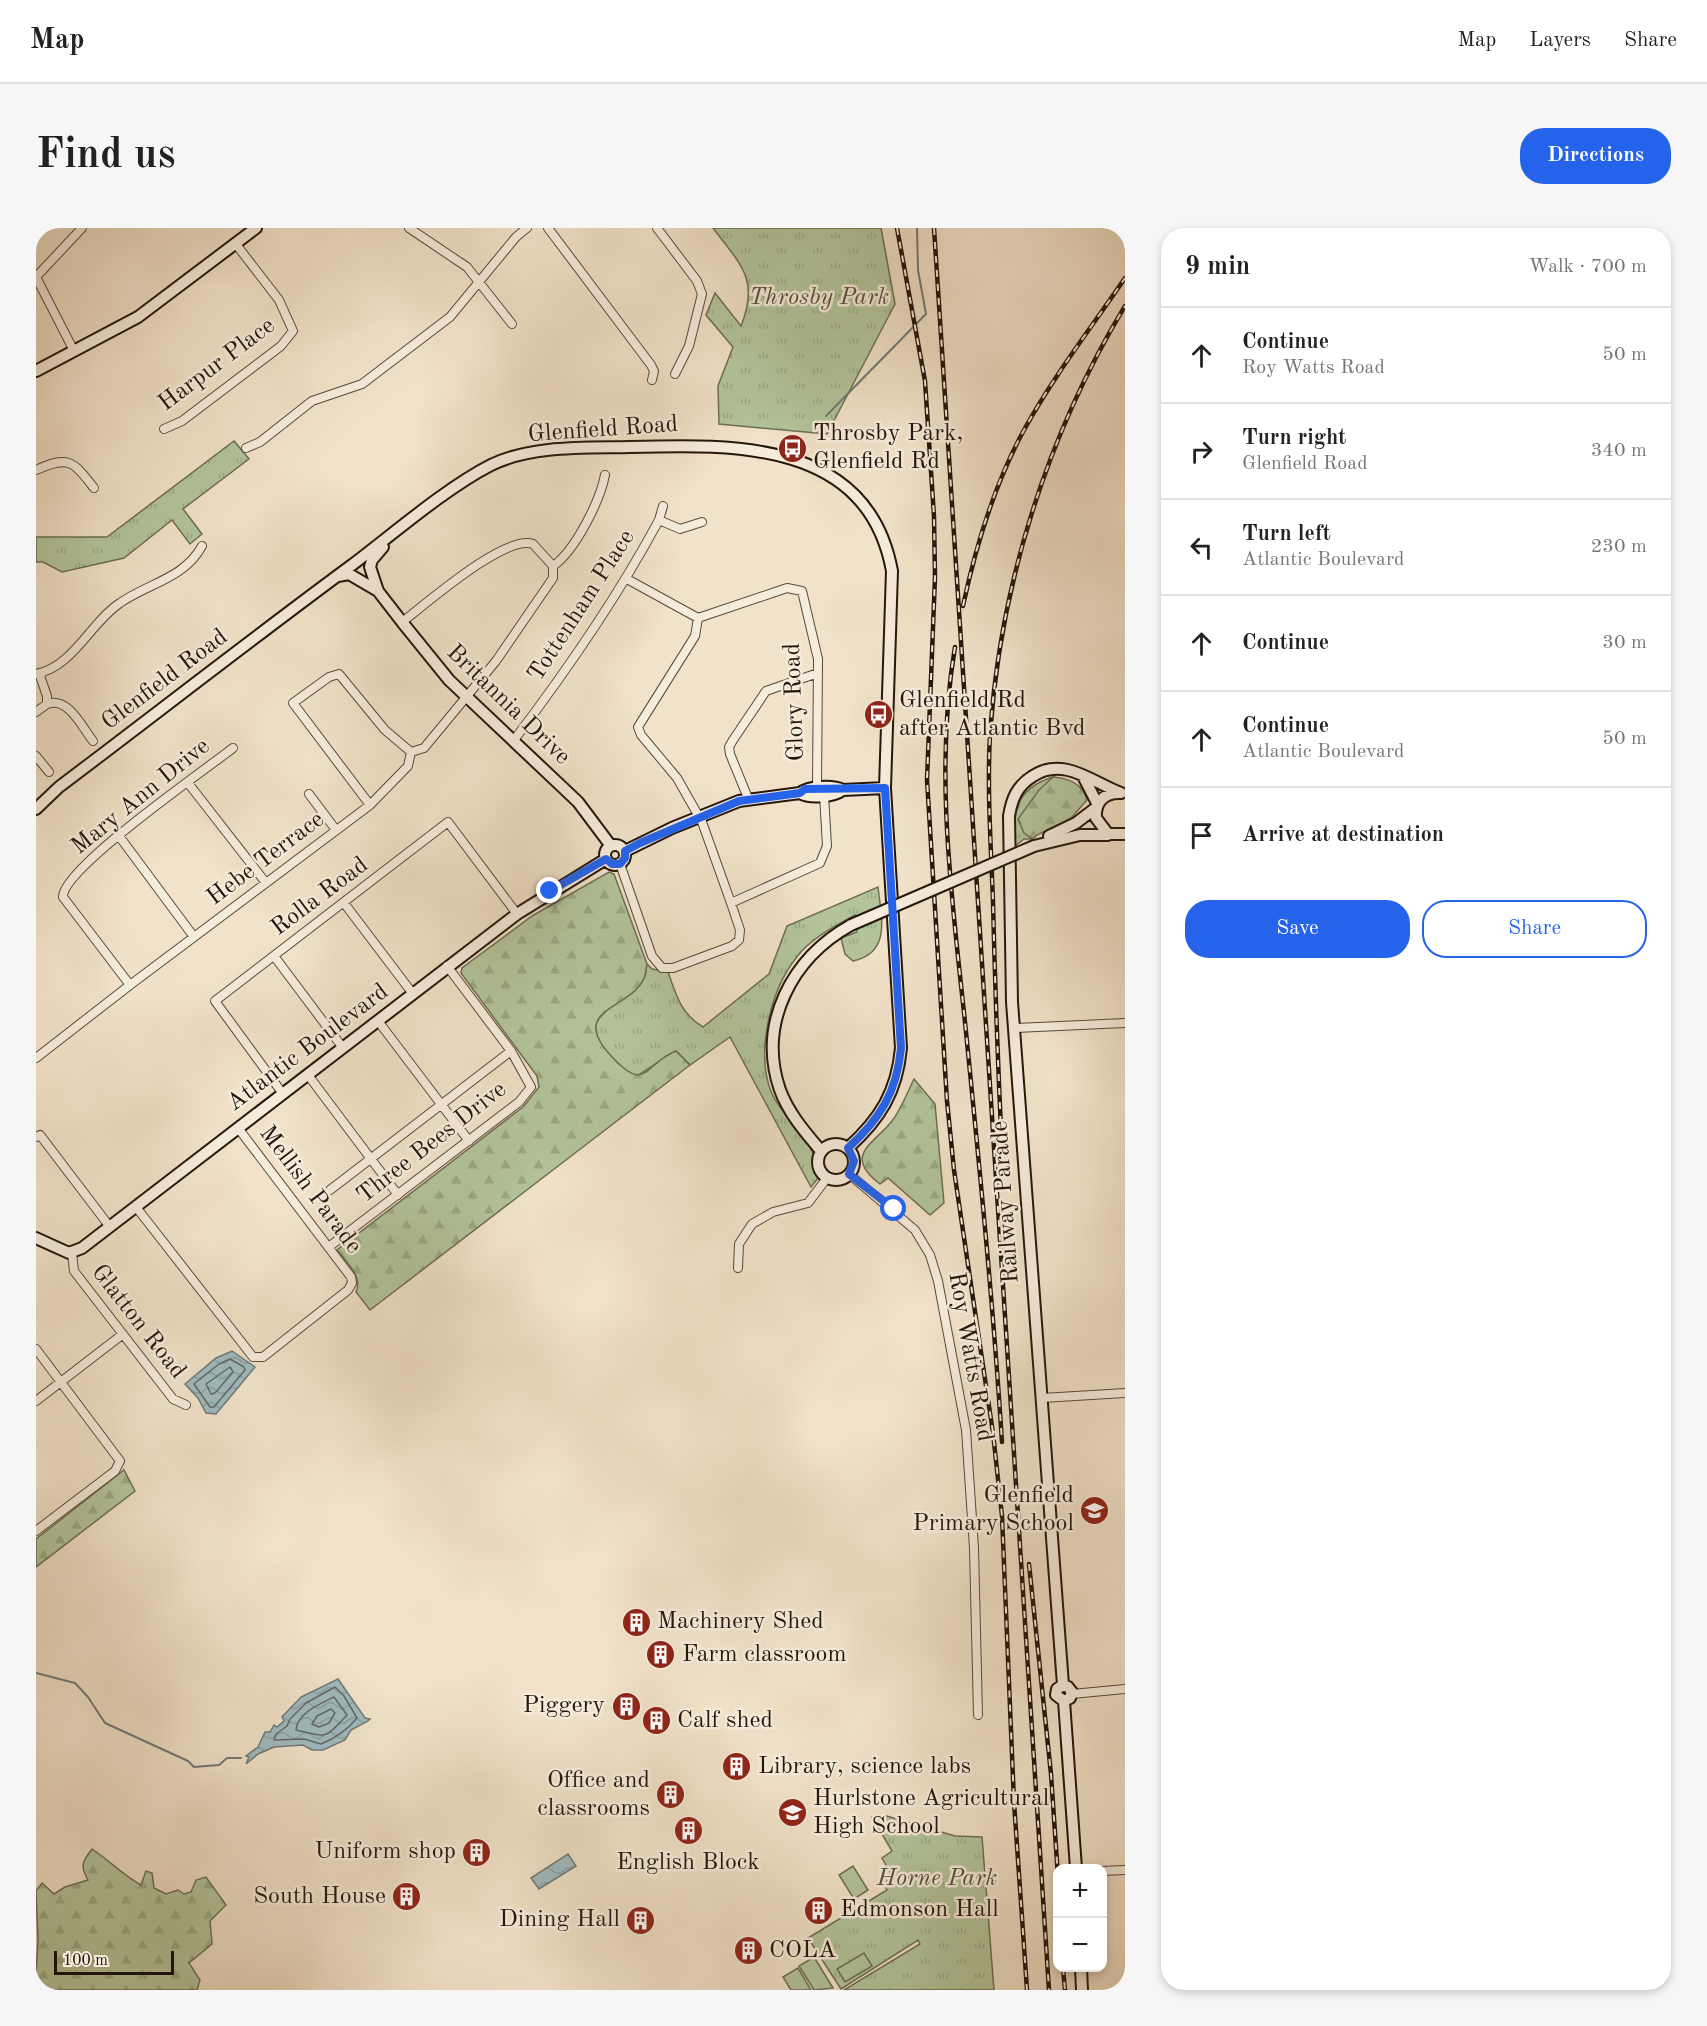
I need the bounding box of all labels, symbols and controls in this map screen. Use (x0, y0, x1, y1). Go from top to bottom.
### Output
text: Map (30, 27, 84, 55)
text: Map (1457, 30, 1496, 51)
text: Layers (1529, 30, 1591, 51)
text: Share (1624, 30, 1677, 51)
button: Directions (1520, 128, 1671, 184)
text: Find us (36, 135, 175, 177)
text: 9 min (1185, 254, 1250, 280)
text: Walk · 700 m (1528, 257, 1647, 277)
park label: Throsby Park (749, 286, 889, 310)
street label: Harpur Place (154, 314, 280, 416)
text: Continue (1242, 331, 1329, 353)
icon: ahead (1185, 339, 1218, 372)
text: 50 m (1602, 345, 1647, 365)
text: Roy Watts Road (1242, 358, 1385, 378)
street label: Glenfield Road (527, 413, 679, 447)
place label: Throsby Park, Glenfield Rd (813, 422, 963, 474)
text: Turn right (1242, 427, 1346, 449)
bus stop icon: Throsby Park, Glenfield Rd (776, 432, 808, 464)
icon: right (1185, 435, 1218, 468)
text: 340 m (1591, 441, 1647, 461)
text: Glenfield Road (1242, 454, 1368, 474)
text: Turn left (1242, 523, 1331, 545)
street label: Tottenham Place (524, 526, 640, 686)
icon: left (1185, 531, 1218, 564)
text: 230 m (1591, 537, 1647, 557)
text: Atlantic Boulevard (1242, 550, 1405, 570)
street label: Glenfield Road (98, 625, 232, 735)
icon: ahead (1185, 627, 1218, 660)
text: Continue (1242, 632, 1329, 654)
text: 30 m (1602, 633, 1647, 653)
street label: Britannia Drive (441, 640, 575, 770)
street label: Glory Road (781, 642, 809, 762)
place label: Glenfield Rd after Atlantic Bvd (899, 689, 1086, 741)
bus stop icon: Glenfield Rd after Atlantic Bvd (862, 699, 894, 731)
text: Continue (1242, 715, 1329, 737)
icon: ahead (1185, 723, 1218, 756)
text: 50 m (1602, 729, 1647, 749)
street label: Mary Ann Drive (67, 734, 215, 860)
text: Atlantic Boulevard (1242, 742, 1405, 762)
street label: Hebe Terrace (203, 807, 329, 911)
icon: arrive (1185, 819, 1218, 852)
text: Arrive at destination (1242, 824, 1444, 846)
street label: Rolla Road (267, 853, 373, 941)
route end (536, 877, 562, 903)
button: Save (1185, 900, 1410, 958)
button: Share (1422, 900, 1647, 958)
street label: Atlantic Boulevard (223, 980, 393, 1116)
street label: Three Bees Drive (353, 1077, 511, 1209)
street label: Railway Parade (988, 1120, 1024, 1284)
street label: Mellish Parade (254, 1122, 366, 1258)
route start (880, 1195, 906, 1221)
street label: Glatton Road (86, 1260, 190, 1384)
street label: Roy Watts Road (943, 1270, 997, 1444)
place label: Glenfield Primary School (912, 1484, 1074, 1536)
school or university icon: Glenfield Primary School (1079, 1494, 1111, 1526)
building icon: Machinery Shed (620, 1606, 652, 1638)
place label: Machinery Shed (657, 1610, 824, 1634)
building icon: Farm classroom (645, 1639, 677, 1671)
place label: Farm classroom (682, 1643, 847, 1667)
building icon: Piggery (610, 1690, 642, 1722)
place label: Piggery (523, 1694, 605, 1718)
building icon: Calf shed (640, 1705, 672, 1737)
place label: Calf shed (677, 1709, 773, 1733)
building icon: Library, science labs (721, 1751, 753, 1783)
place label: Library, science labs (758, 1755, 971, 1779)
place label: Office and classrooms (537, 1769, 650, 1821)
building icon: Office and classrooms (655, 1779, 687, 1811)
place label: Hurlstone Agricultural High School (813, 1787, 1049, 1839)
school or university icon: Hurlstone Agricultural High School (776, 1797, 808, 1829)
building icon: English Block (672, 1814, 704, 1846)
building icon: Uniform shop (461, 1836, 493, 1868)
place label: Uniform shop (315, 1840, 456, 1864)
place label: English Block (616, 1851, 760, 1875)
map controls (1053, 1864, 1107, 1972)
button: + (1053, 1864, 1107, 1918)
park label: Horne Park (876, 1867, 997, 1891)
building icon: South House (391, 1881, 423, 1913)
place label: South House (253, 1885, 386, 1909)
building icon: Edmonson Hall (803, 1894, 835, 1926)
place label: Edmonson Hall (840, 1898, 999, 1922)
building icon: Dining Hall (625, 1904, 657, 1936)
place label: Dining Hall (499, 1908, 620, 1932)
button: − (1053, 1918, 1107, 1972)
building icon: COLA (732, 1935, 764, 1967)
place label: COLA (769, 1939, 836, 1963)
scale bar (54, 1948, 174, 1976)
text: 100 m (63, 1953, 108, 1969)

